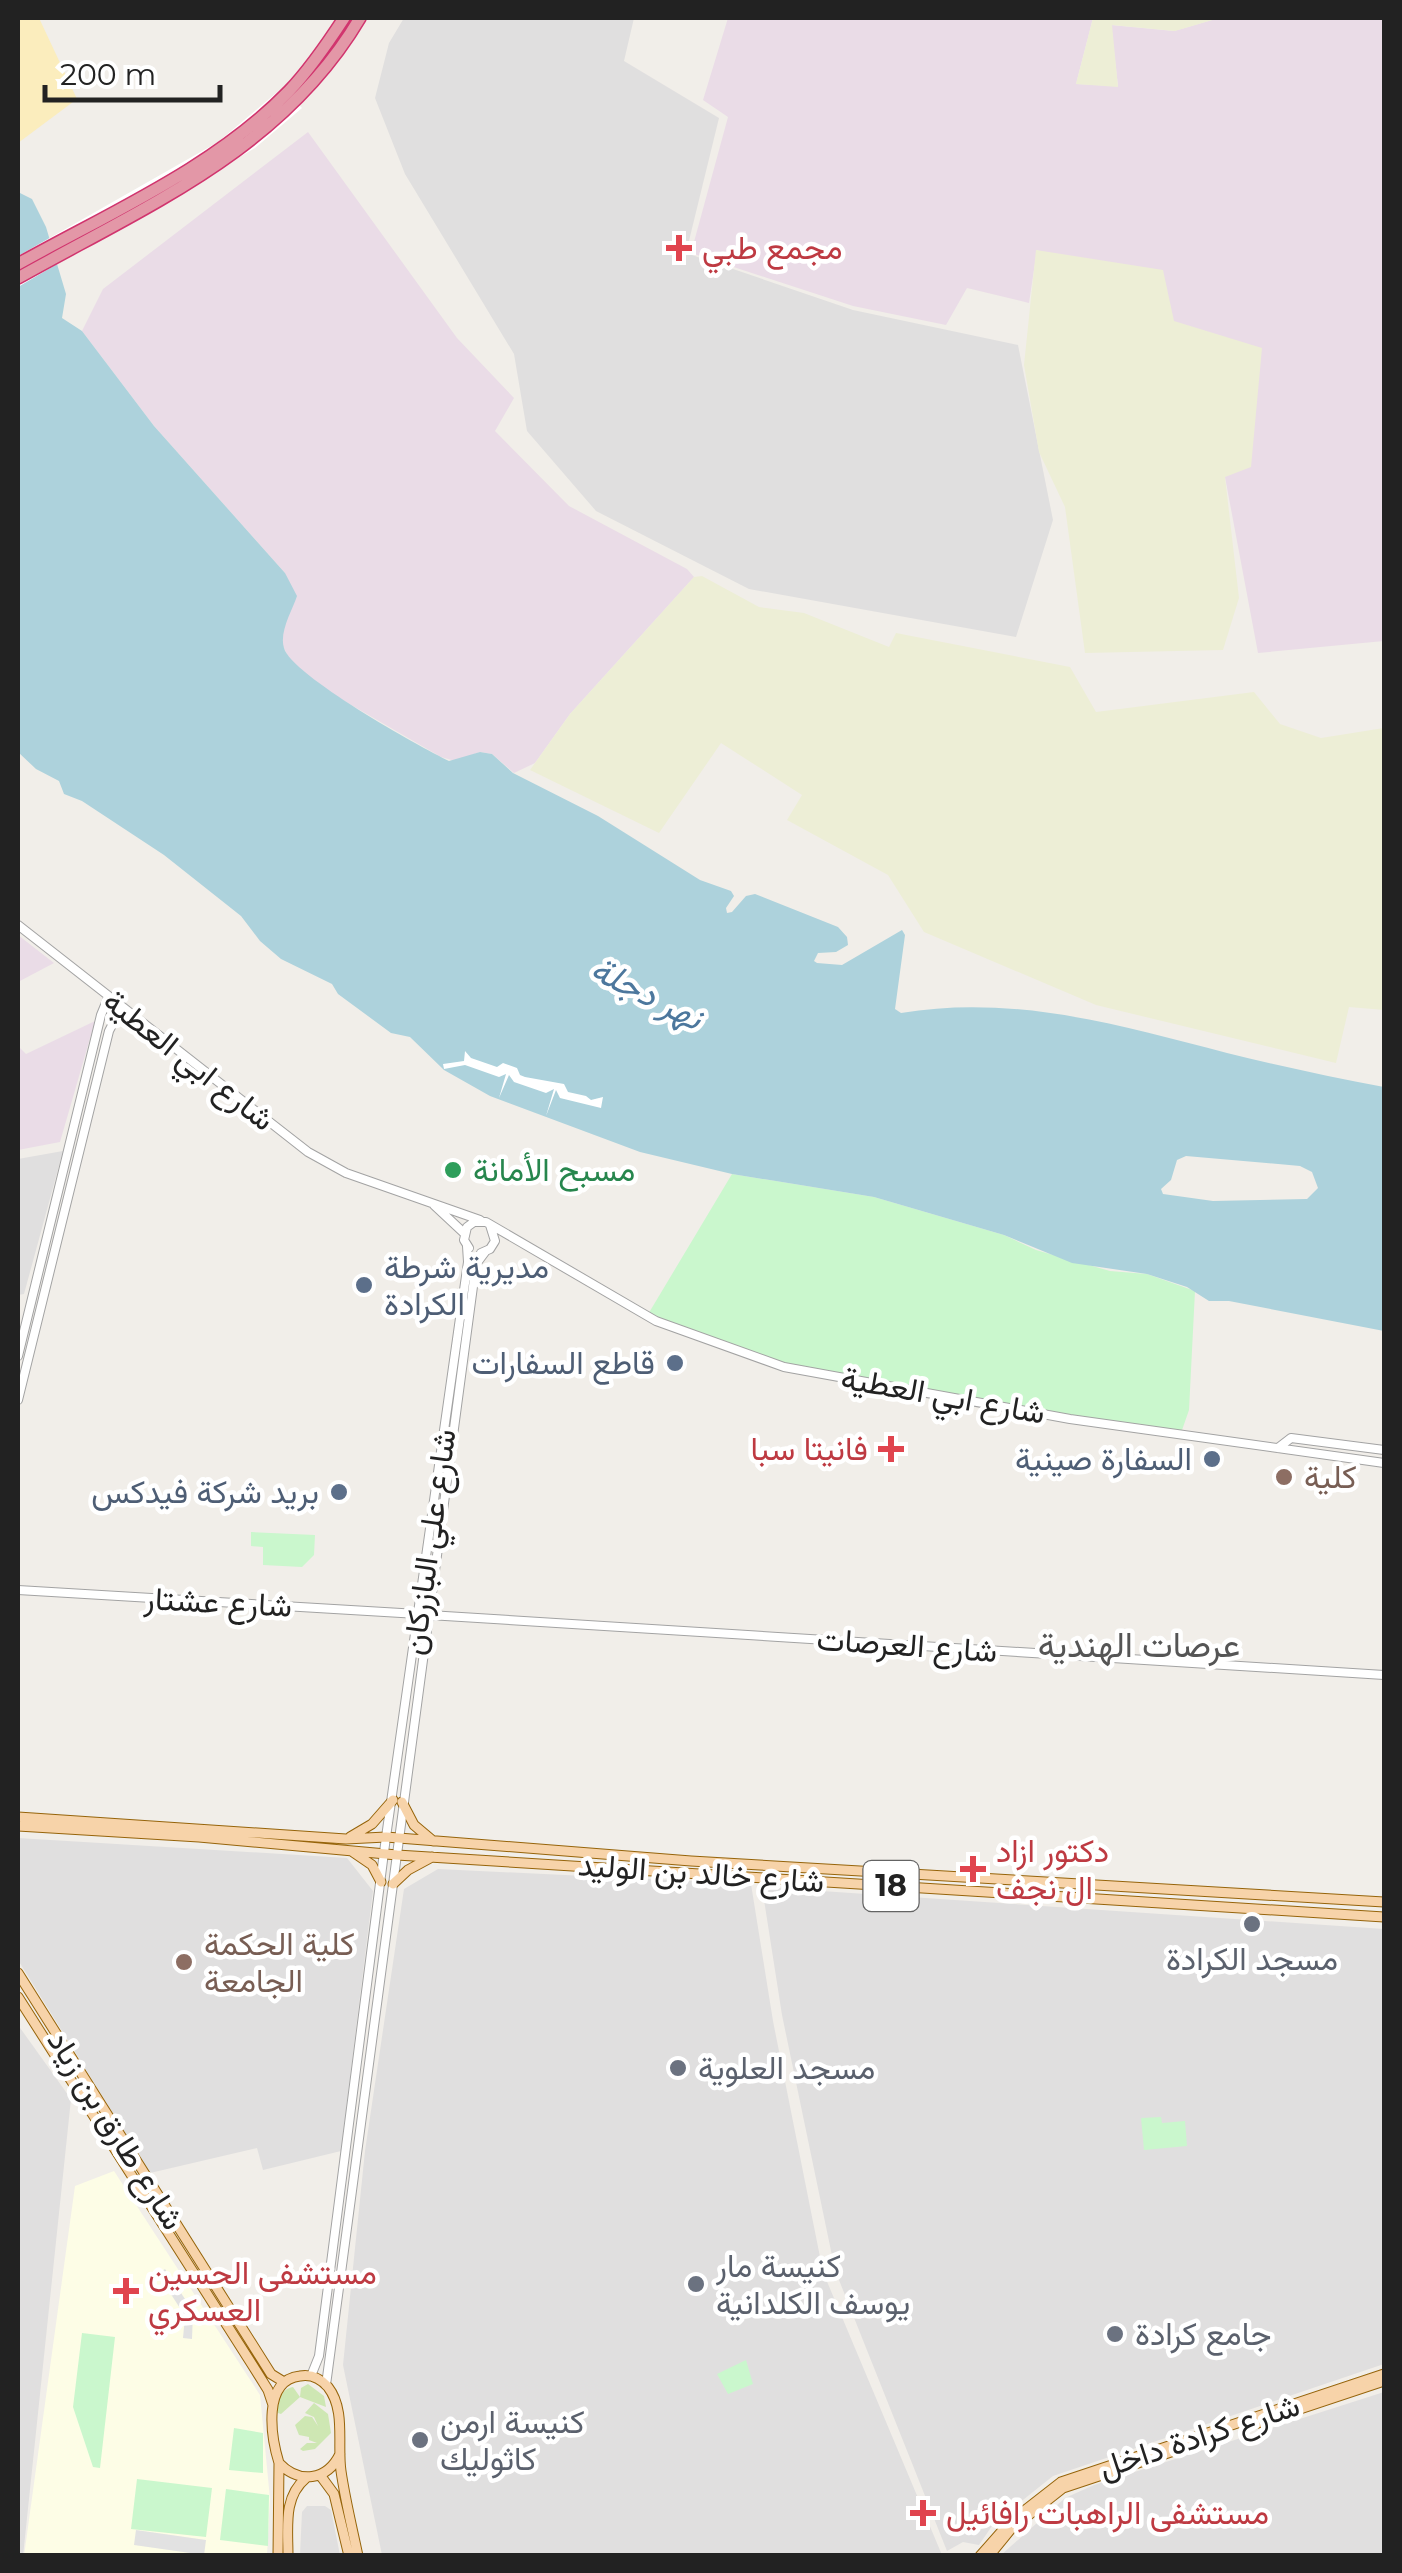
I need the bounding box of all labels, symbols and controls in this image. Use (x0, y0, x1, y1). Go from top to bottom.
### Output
scale bar (45, 40, 220, 102)
text: 200 m (60, 56, 156, 93)
place label: مجمع طبي (702, 228, 843, 274)
marker: مجمع طبي (666, 235, 692, 261)
water label: نهر دجلة (584, 946, 712, 1041)
street label: شارع ابي العطية (92, 981, 283, 1144)
place label: مسبح الأمانة (473, 1150, 635, 1192)
marker: مسبح الأمانة (442, 1159, 464, 1181)
place label: مديرية شرطة الكرادة (384, 1247, 549, 1324)
marker: مديرية شرطة الكرادة (353, 1274, 375, 1296)
place label: قاطع السفارات (471, 1343, 655, 1385)
marker: قاطع السفارات (664, 1352, 686, 1374)
street label: شارع ابي العطية (837, 1357, 1048, 1439)
street label: شارع علي البازركان (393, 1427, 471, 1658)
place label: فانيتا سبا (751, 1429, 868, 1468)
marker: فانيتا سبا (878, 1436, 904, 1462)
place label: السفارة صينية (1015, 1439, 1192, 1479)
marker: السفارة صينية (1201, 1448, 1223, 1470)
place label: كلية (1304, 1457, 1357, 1496)
marker: كلية (1273, 1466, 1295, 1488)
place label: بريد شركة فيدكس (91, 1472, 319, 1512)
marker: بريد شركة فيدكس (328, 1481, 350, 1503)
street label: شارع عشتار (142, 1578, 293, 1628)
street label: شارع العرصات (815, 1619, 999, 1673)
district label: عرصات الهندية (1038, 1623, 1240, 1667)
place label: دكتور ازاد ال نجف (996, 1831, 1109, 1907)
street label: شارع خالد بن الوليد (576, 1844, 825, 1904)
marker: دكتور ازاد ال نجف (960, 1856, 986, 1882)
road number: 18 (864, 1861, 918, 1911)
marker: مسجد الكرادة (1241, 1913, 1263, 1935)
place label: كلية الحكمة الجامعة (204, 1924, 355, 2000)
place label: مسجد الكرادة (1166, 1939, 1338, 1979)
marker: كلية الحكمة الجامعة (173, 1951, 195, 1973)
street label: شارع طارق بن زياد (37, 2023, 193, 2238)
place label: مسجد العلوية (698, 2048, 875, 2088)
marker: مسجد العلوية (667, 2057, 689, 2079)
place label: كنيسة مار يوسف الكلدانية (715, 2246, 910, 2323)
place label: مستشفى الحسين العسكري (148, 2253, 377, 2336)
marker: كنيسة مار يوسف الكلدانية (685, 2273, 707, 2295)
marker: مستشفى الحسين العسكري (113, 2278, 139, 2304)
place label: جامع كرادة (1135, 2314, 1272, 2356)
marker: جامع كرادة (1104, 2323, 1126, 2345)
street label: شارع كرادة داخل (1094, 2385, 1305, 2489)
place label: كنيسة ارمن كاثوليك (440, 2402, 585, 2479)
marker: كنيسة ارمن كاثوليك (409, 2429, 431, 2451)
place label: مستشفى الراهبات رافائيل (946, 2493, 1269, 2533)
marker: مستشفى الراهبات رافائيل (910, 2500, 936, 2526)

